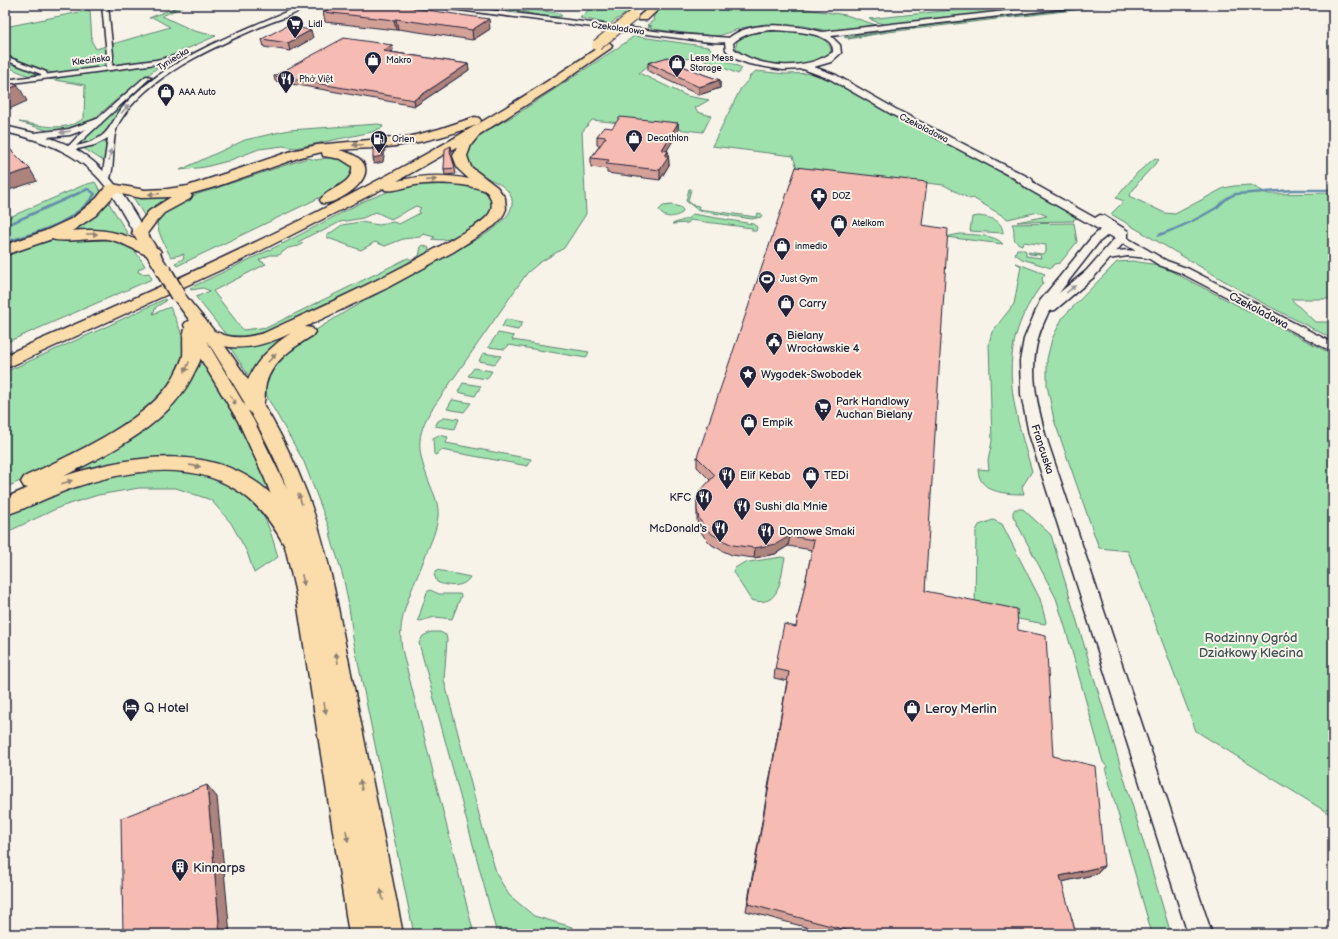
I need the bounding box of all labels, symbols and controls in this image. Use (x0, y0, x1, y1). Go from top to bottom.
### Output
supermarket icon: Lidl (285, 14, 305, 39)
place label: Lidl (308, 19, 322, 30)
street label: Czekoladowa (591, 19, 645, 38)
street label: Tyniecka (155, 46, 191, 73)
shop icon: Makro (363, 50, 383, 75)
street label: Klecińska (71, 53, 111, 68)
shop icon: Less Mess Storage (667, 53, 687, 78)
place label: Less Mess Storage (690, 53, 734, 74)
place label: Makro (386, 55, 411, 66)
restaurant icon: Phở Việt (276, 69, 296, 94)
place label: Phở Việt (299, 74, 333, 85)
shop icon: AAA Auto (156, 82, 176, 107)
place label: AAA Auto (179, 87, 216, 98)
one-way arrow (121, 103, 130, 114)
street label: Czekoladowa (897, 111, 950, 146)
shop icon: Decathlon (624, 128, 644, 153)
one-way arrow (59, 129, 71, 135)
fuel station icon: Orlen (369, 129, 389, 154)
place label: Decathlon (647, 133, 689, 144)
place label: Orlen (392, 134, 414, 145)
one-way arrow (351, 142, 364, 148)
one-way arrow (107, 148, 113, 161)
one-way arrow (425, 176, 437, 183)
pharmacy icon: DOZ (809, 186, 829, 211)
one-way arrow (147, 191, 160, 197)
place label: DOZ (832, 191, 851, 202)
shop icon: Atelkom (829, 213, 849, 238)
place label: Atelkom (852, 218, 884, 229)
one-way arrow (86, 231, 99, 237)
shop icon: inmedio (772, 236, 792, 261)
place label: inmedio (795, 241, 827, 252)
sports icon: Just Gym (757, 269, 777, 294)
place label: Just Gym (780, 274, 818, 285)
one-way arrow (1066, 284, 1077, 293)
street label: Czekoladowa (1227, 289, 1291, 332)
shop icon: Carry (776, 293, 796, 318)
place label: Carry (799, 297, 827, 310)
place label: Bielany Wrocławskie 4 (787, 329, 860, 355)
public building icon: Bielany Wrocławskie 4 (764, 331, 784, 356)
one-way arrow (267, 353, 276, 363)
one-way arrow (184, 362, 190, 374)
place icon: Wygodek-Swobodek (738, 364, 758, 389)
place label: Wygodek-Swobodek (761, 368, 862, 381)
one-way arrow (230, 394, 237, 406)
place label: Park Handlowy Auchan Bielany (836, 395, 913, 421)
supermarket icon: Park Handlowy Auchan Bielany (813, 397, 833, 422)
shop icon: Empik (739, 412, 759, 437)
place label: Empik (762, 416, 793, 429)
street label: Francuska (1028, 423, 1057, 476)
one-way arrow (189, 463, 201, 469)
restaurant icon: Elif Kebab (717, 465, 737, 490)
shop icon: TEDi (801, 465, 821, 490)
place label: Elif Kebab (740, 469, 791, 482)
place label: TEDi (824, 469, 848, 482)
one-way arrow (62, 479, 74, 485)
restaurant icon: KFC (694, 487, 714, 512)
place label: KFC (670, 491, 691, 504)
one-way arrow (296, 493, 302, 505)
restaurant icon: Sushi dla Mnie (732, 496, 752, 521)
place label: Sushi dla Mnie (755, 500, 828, 513)
restaurant icon: McDonald's (710, 518, 730, 543)
restaurant icon: Domowe Smaki (756, 521, 776, 546)
place label: McDonald's (649, 522, 708, 535)
place label: Domowe Smaki (779, 525, 855, 538)
one-way arrow (300, 574, 306, 586)
park label: Rodzinny Ogród Działkowy Klecina (1199, 630, 1303, 661)
one-way arrow (334, 651, 340, 664)
hotel icon: Q Hotel (121, 697, 141, 722)
shop icon: Leroy Merlin (902, 698, 922, 723)
place label: Q Hotel (144, 700, 189, 716)
place label: Leroy Merlin (925, 701, 997, 717)
one-way arrow (322, 702, 328, 714)
one-way arrow (358, 779, 364, 792)
one-way arrow (344, 830, 350, 842)
building icon: Kinnarps (170, 857, 190, 882)
place label: Kinnarps (193, 860, 246, 876)
one-way arrow (378, 889, 384, 901)

